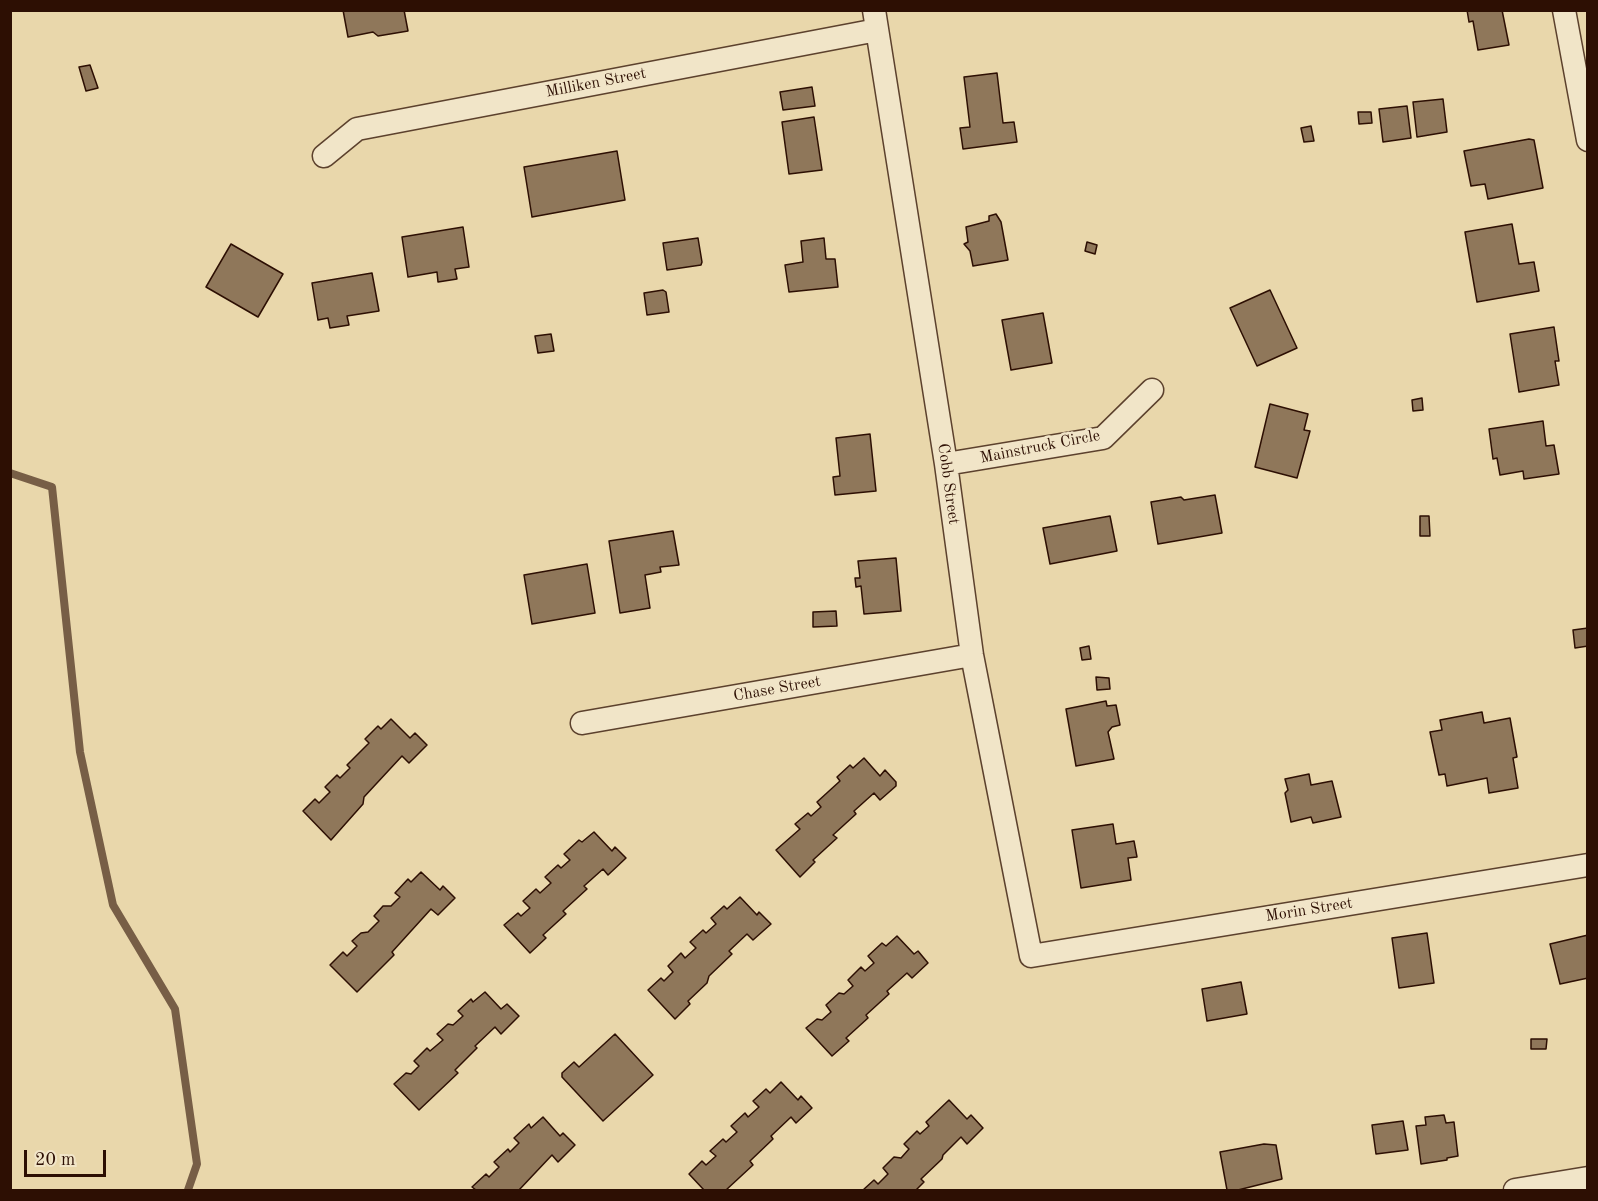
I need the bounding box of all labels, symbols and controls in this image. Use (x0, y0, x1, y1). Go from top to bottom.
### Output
street label: Milliken Street (544, 64, 648, 102)
street label: Mainstruck Circle (978, 426, 1102, 468)
street label: Cobb Street (933, 442, 963, 526)
street label: Chase Street (732, 672, 822, 706)
street label: Morin Street (1264, 894, 1354, 926)
scale bar (27, 1138, 110, 1176)
text: 20 m (35, 1151, 75, 1169)

